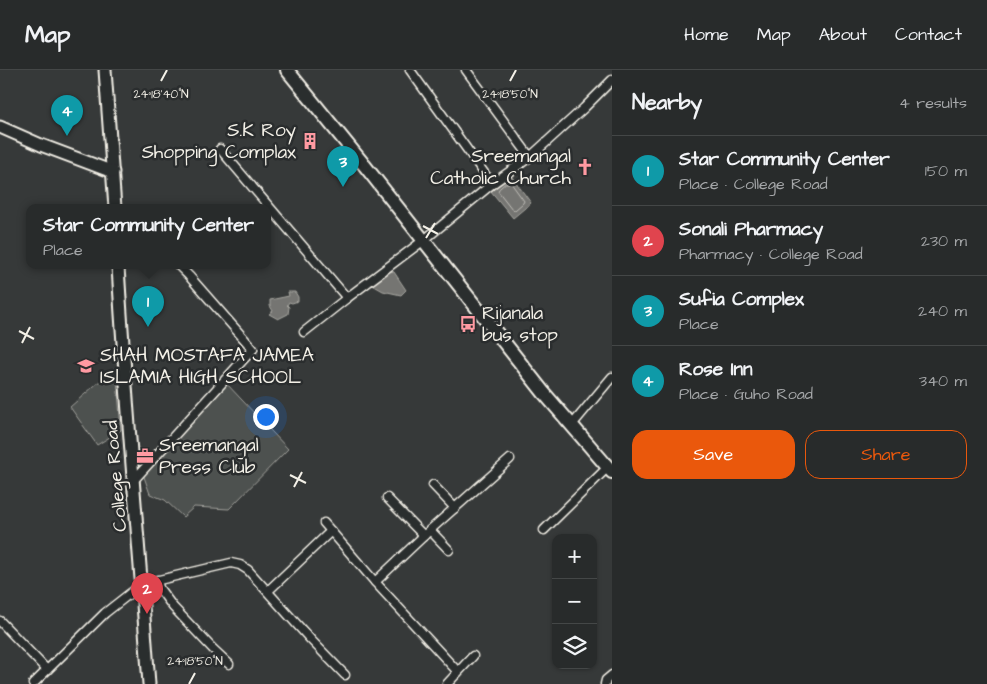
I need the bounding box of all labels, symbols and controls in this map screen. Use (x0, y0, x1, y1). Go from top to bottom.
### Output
text: Map (25, 18, 70, 52)
text: Home (684, 22, 729, 47)
text: Map (757, 22, 791, 47)
text: About (819, 22, 867, 47)
text: Contact (895, 22, 962, 47)
text: 24°18'40"N (133, 86, 189, 103)
text: 24°18'50"N (482, 86, 538, 103)
text: Nearby (632, 88, 702, 117)
text: 4 results (899, 92, 967, 114)
pin: 4 (51, 95, 83, 136)
place label: S.K Roy Shopping Complax (142, 117, 297, 167)
building icon: S.K Roy Shopping Complax (300, 131, 320, 151)
place label: Sreemangal Catholic Church (430, 143, 572, 192)
pin: 3 (327, 146, 359, 187)
text: Star Community Center (679, 146, 890, 173)
church icon: Sreemangal Catholic Church (575, 157, 595, 177)
text: 1 (647, 160, 649, 182)
text: 150 m (925, 160, 967, 182)
text: Place · College Road (679, 173, 828, 195)
popup (26, 204, 271, 269)
text: Star Community Center (43, 212, 254, 239)
text: Sonali Pharmacy (679, 216, 823, 243)
text: 2 (643, 230, 653, 252)
text: 230 m (921, 230, 967, 252)
text: Place (43, 239, 83, 261)
text: Pharmacy · College Road (679, 243, 863, 265)
pin: 1 (132, 286, 164, 327)
text: Sufia Complex (679, 286, 804, 313)
place label: Rijanala bus stop (482, 300, 558, 349)
text: 3 (644, 300, 652, 322)
text: 240 m (918, 300, 967, 322)
text: Place (679, 313, 719, 335)
bus stop icon: Rijanala bus stop (458, 314, 478, 334)
place label: SHAH MOSTAFA JAMEA ISLAMIA HIGH SCHOOL (100, 342, 314, 391)
school or university icon: SHAH MOSTAFA JAMEA ISLAMIA HIGH SCHOOL (76, 356, 96, 376)
text: Rose Inn (679, 356, 753, 383)
text: 4 (643, 370, 653, 392)
text: 340 m (919, 370, 967, 392)
text: Place · Guho Road (679, 383, 813, 405)
your location (253, 404, 279, 430)
street label: College Road (98, 419, 135, 533)
button: Save (632, 430, 795, 479)
button: Share (805, 430, 967, 479)
place label: Sreemangal Press Club (159, 432, 259, 481)
office icon: Sreemangal Press Club (135, 446, 155, 466)
map controls (552, 534, 597, 669)
button: + (552, 534, 597, 579)
pin: 2 (131, 573, 163, 614)
button: − (552, 579, 597, 624)
button: layers (552, 624, 597, 669)
text: 24°18'50"N (167, 653, 223, 670)

